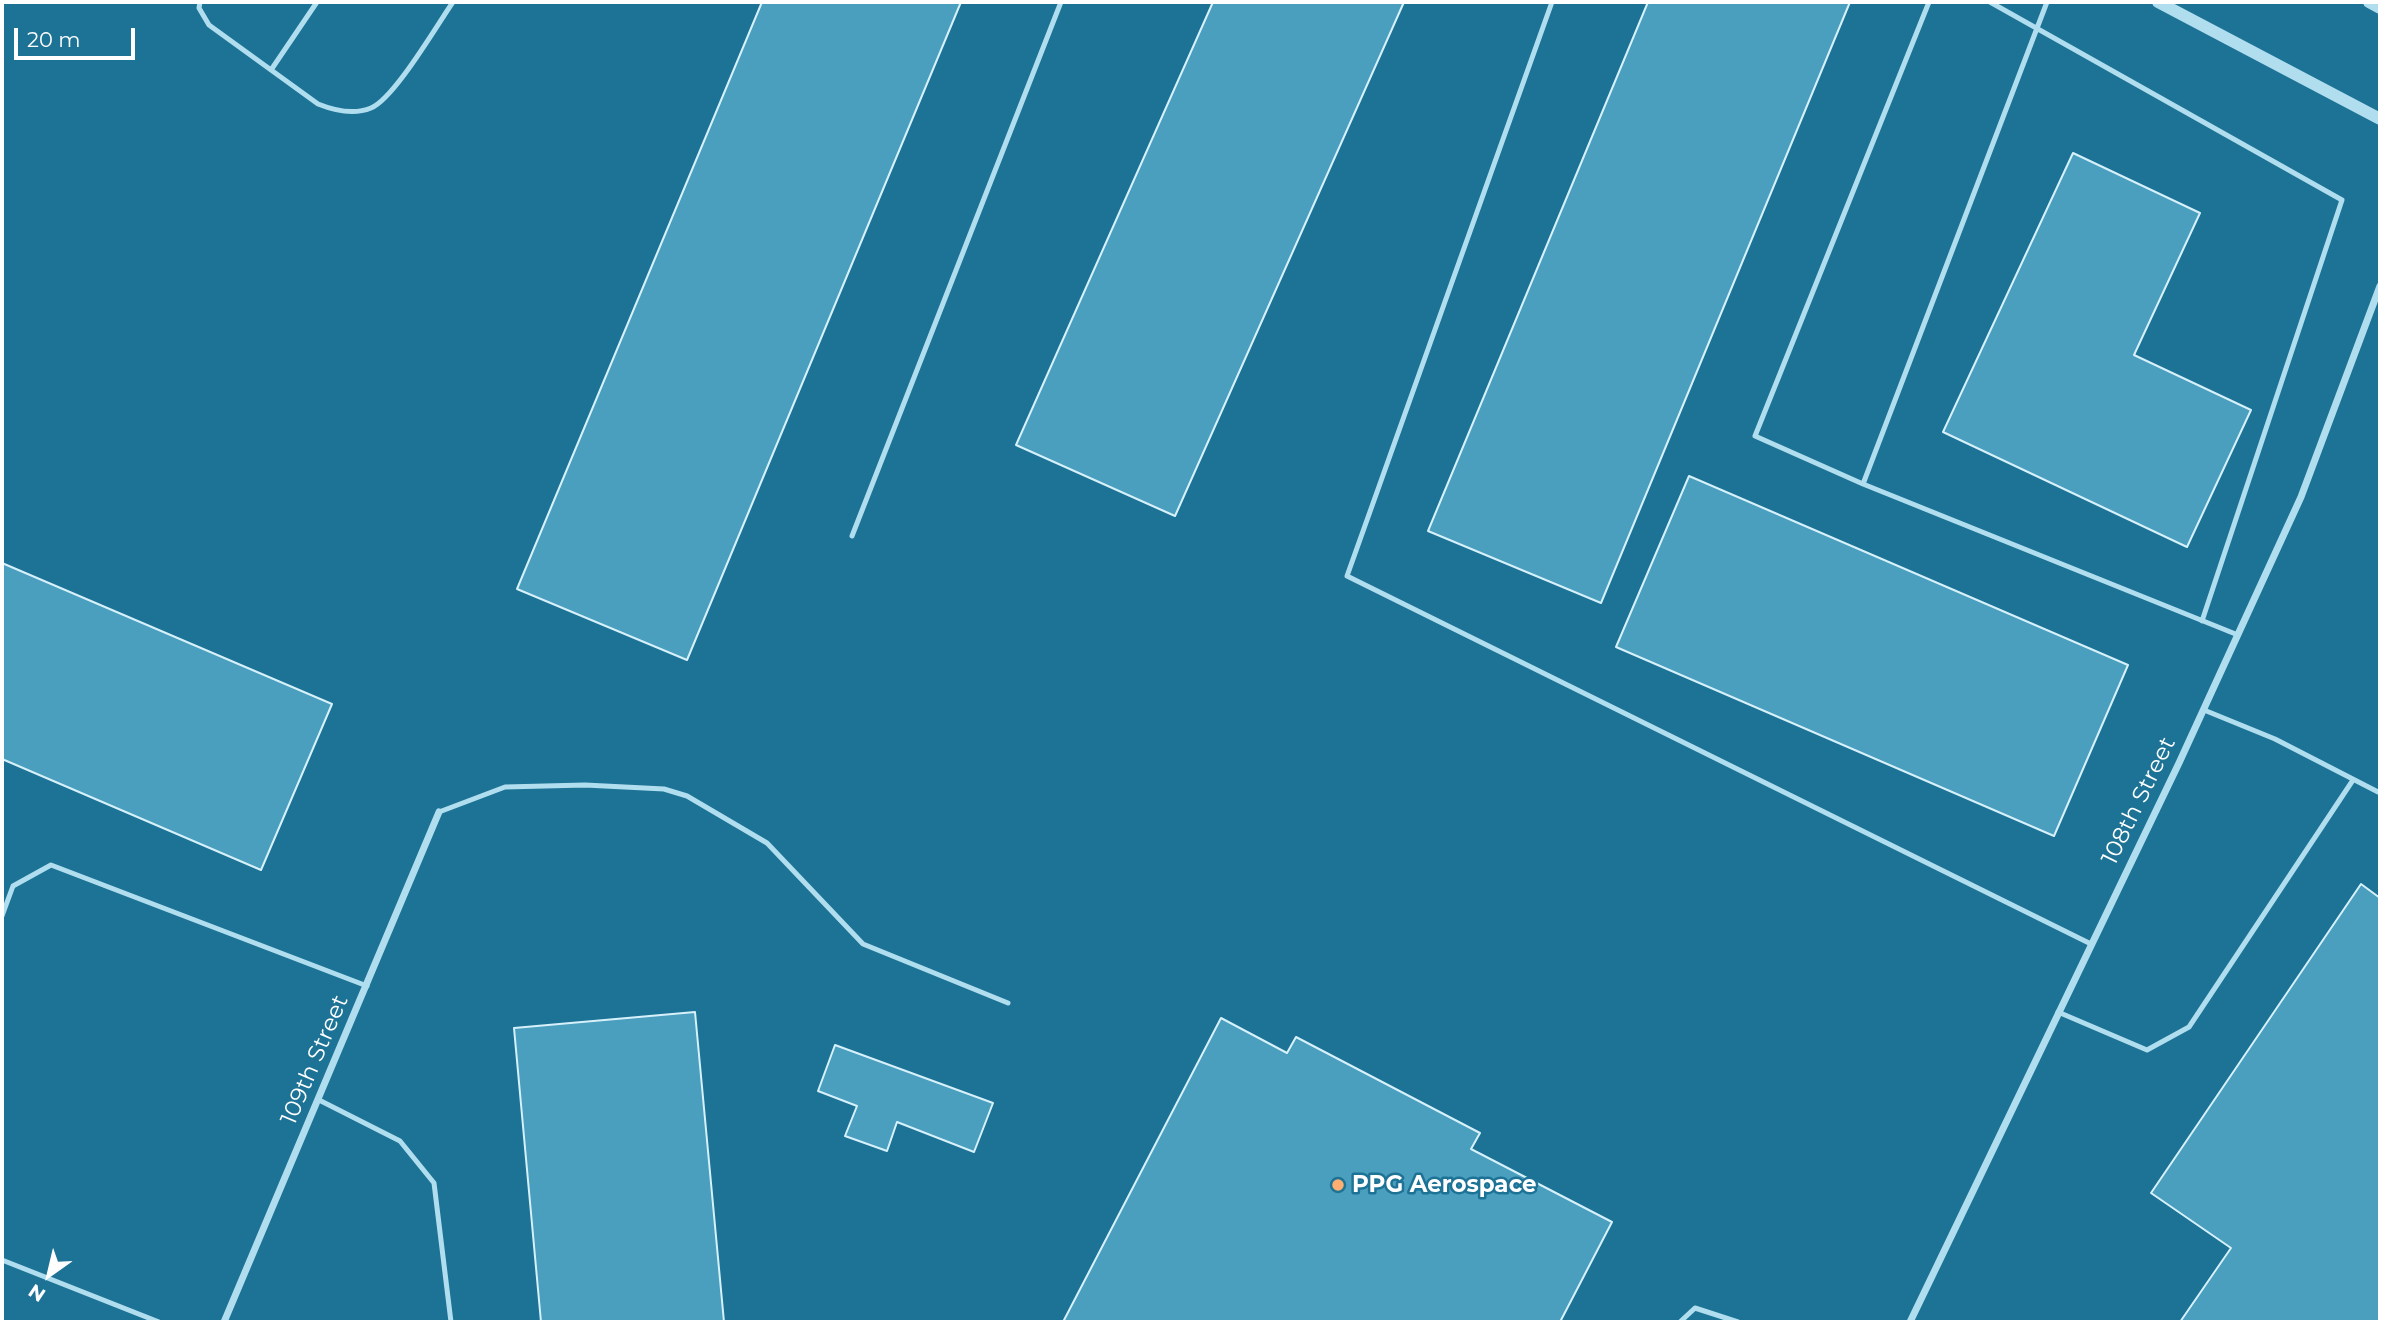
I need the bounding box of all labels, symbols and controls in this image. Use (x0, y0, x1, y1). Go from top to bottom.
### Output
scale bar (18, 14, 138, 58)
text: 20 m (27, 27, 81, 52)
street label: 108th Street (2096, 733, 2182, 869)
street label: 109th Street (275, 991, 355, 1129)
place label: PPG Aerospace (1352, 1171, 1537, 1199)
marker: PPG Aerospace (1330, 1177, 1346, 1193)
north arrow (14, 1240, 84, 1310)
text: N (24, 1279, 50, 1307)

